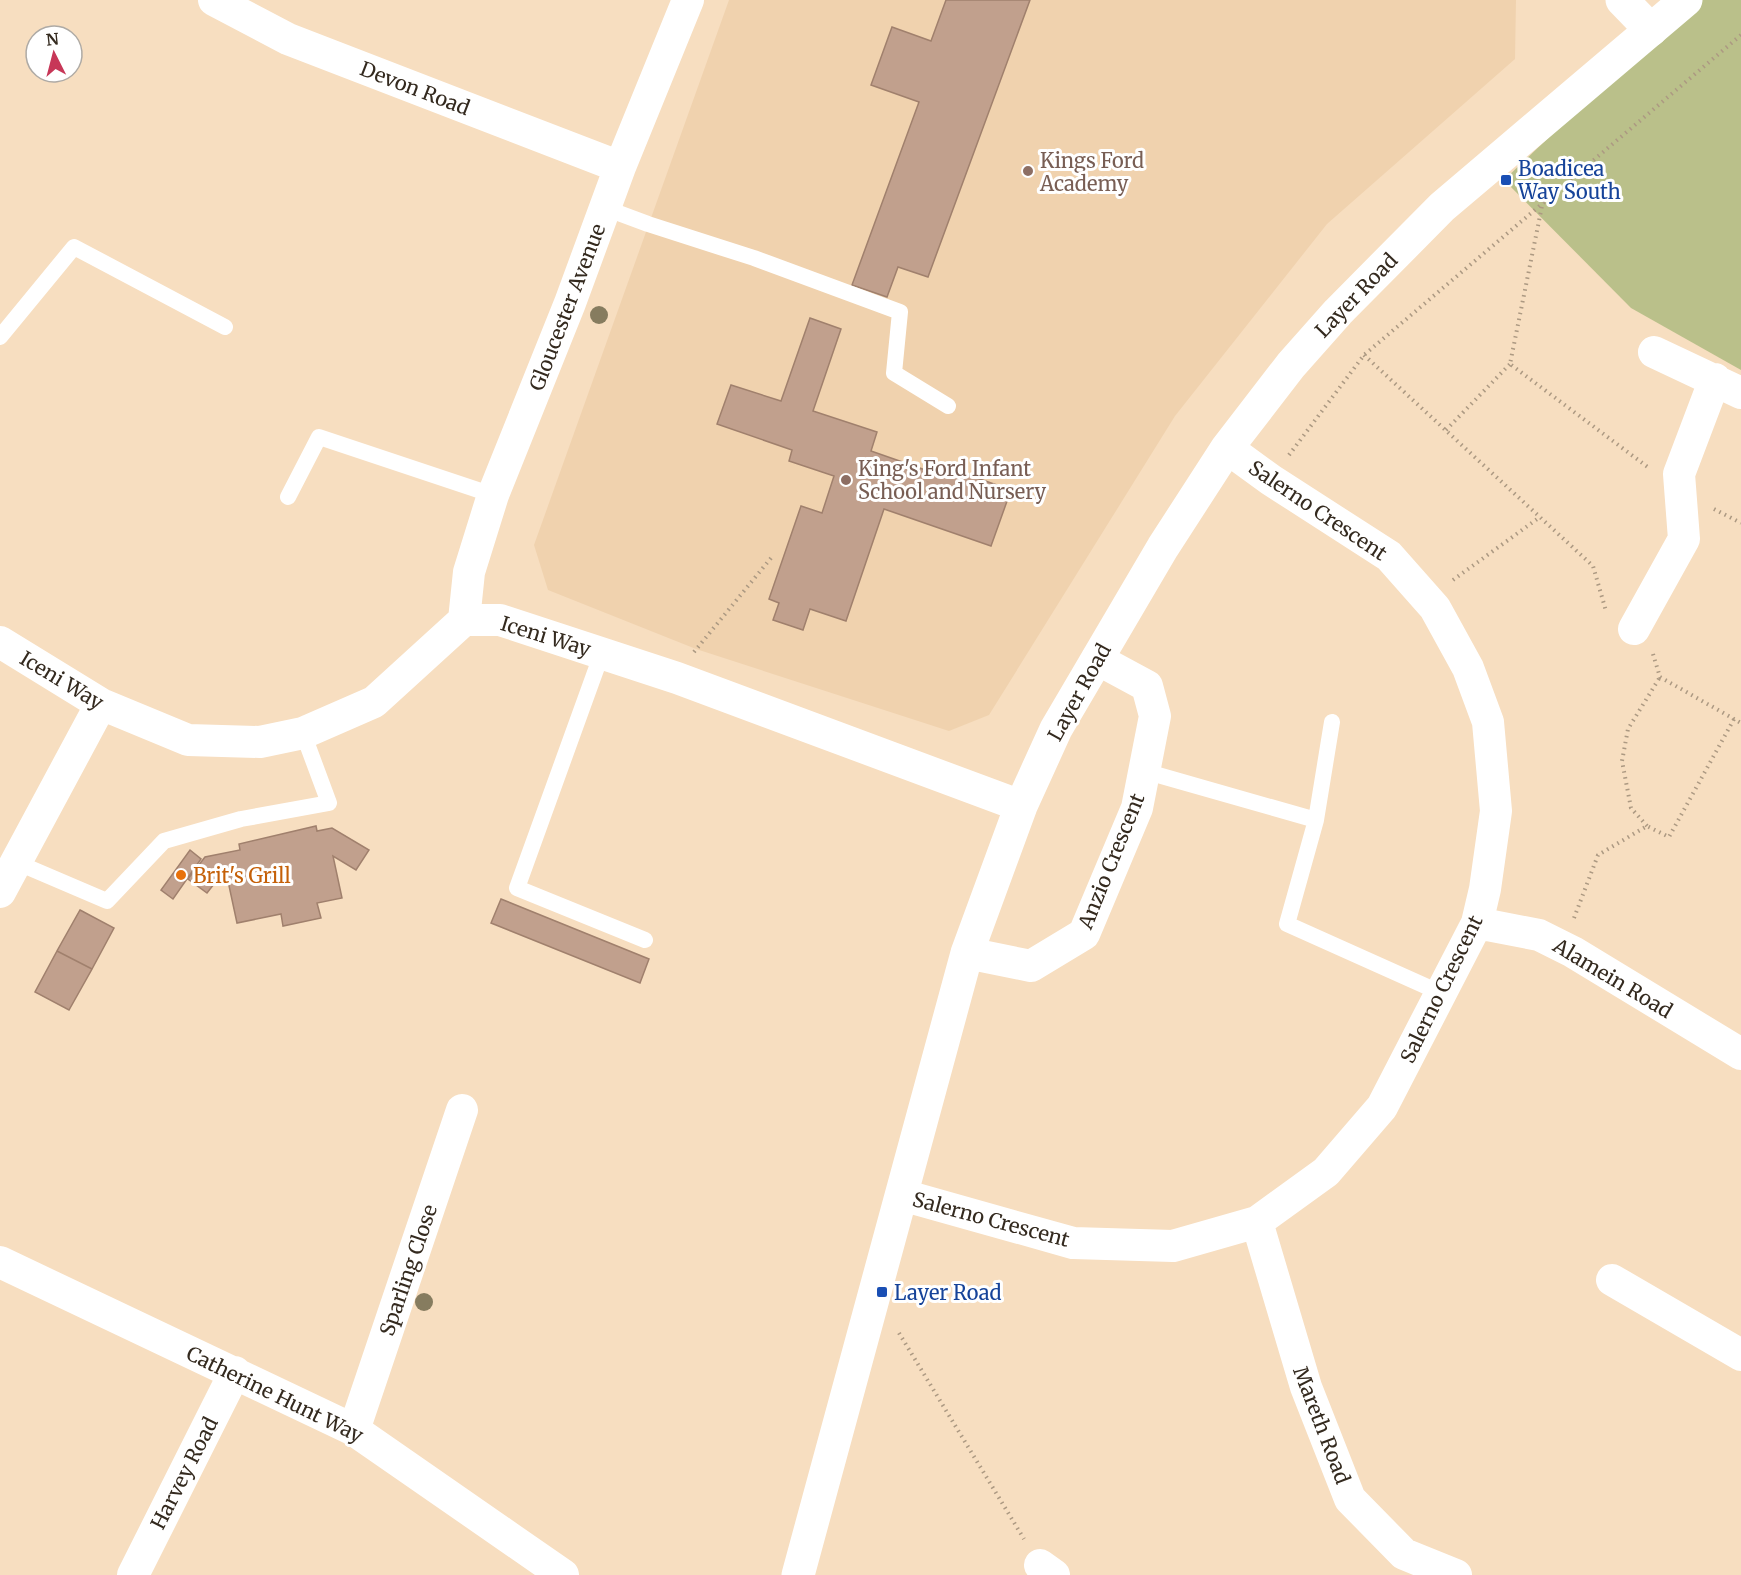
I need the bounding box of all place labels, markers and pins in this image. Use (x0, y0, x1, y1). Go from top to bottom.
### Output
place label: Kings Ford Academy (1039, 148, 1144, 196)
place label: Boadicea Way South (1517, 156, 1621, 204)
marker: Kings Ford Academy (1021, 164, 1035, 178)
marker: Boadicea Way South (1499, 173, 1513, 187)
place label: King's Ford Infant School and Nursery (858, 456, 1046, 504)
marker: King's Ford Infant School and Nursery (839, 473, 853, 487)
place label: Brit's Grill (193, 863, 291, 888)
marker: Brit's Grill (174, 868, 188, 882)
place label: Layer Road (894, 1280, 1002, 1305)
marker: Layer Road (875, 1285, 889, 1299)

